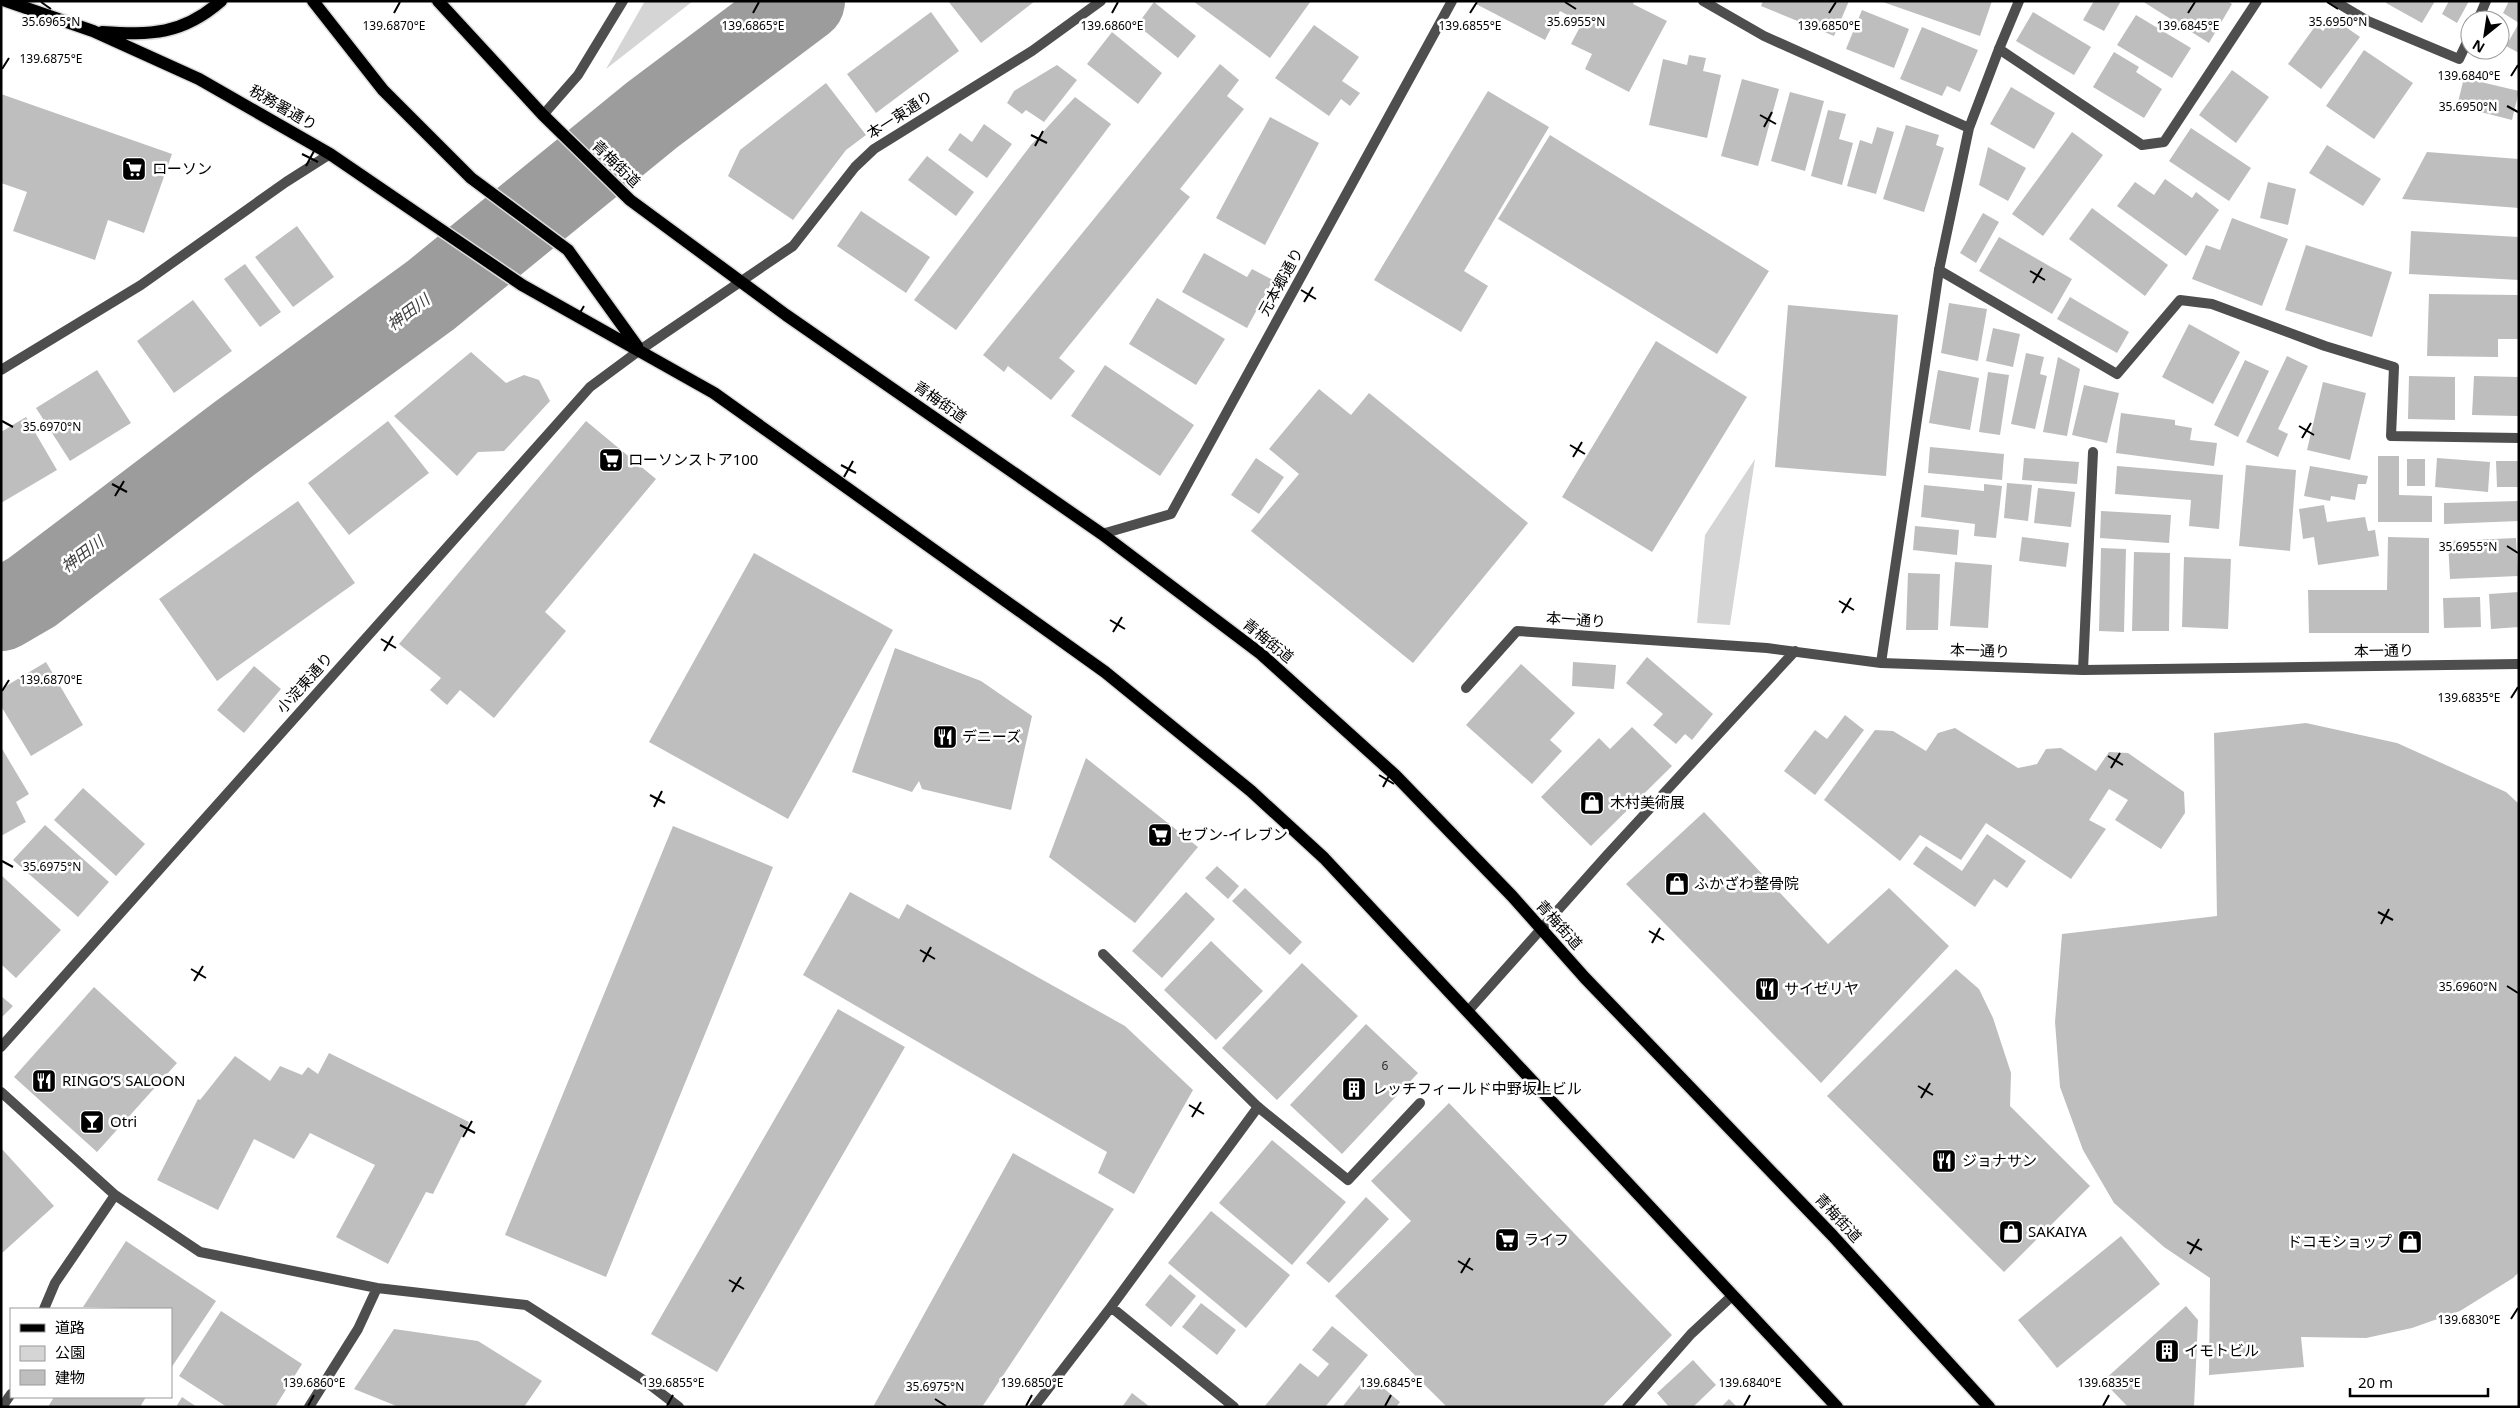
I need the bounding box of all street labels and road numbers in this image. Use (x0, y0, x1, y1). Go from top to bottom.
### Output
street label: 税務署通り (246, 80, 321, 135)
street label: 本一東通り (863, 85, 936, 143)
street label: 青梅街道 (588, 135, 645, 191)
street label: 元本郷通り (1253, 244, 1307, 319)
street label: 青梅街道 (910, 376, 971, 427)
street label: 本一通り (1545, 607, 1607, 631)
street label: 青梅街道 (1239, 614, 1298, 667)
street label: 本一通り (1950, 639, 2010, 661)
street label: 本一通り (2354, 639, 2414, 661)
street label: 小淀東通り (272, 648, 337, 717)
street label: 青梅街道 (1532, 895, 1587, 953)
street label: 青梅街道 (1811, 1189, 1867, 1246)

